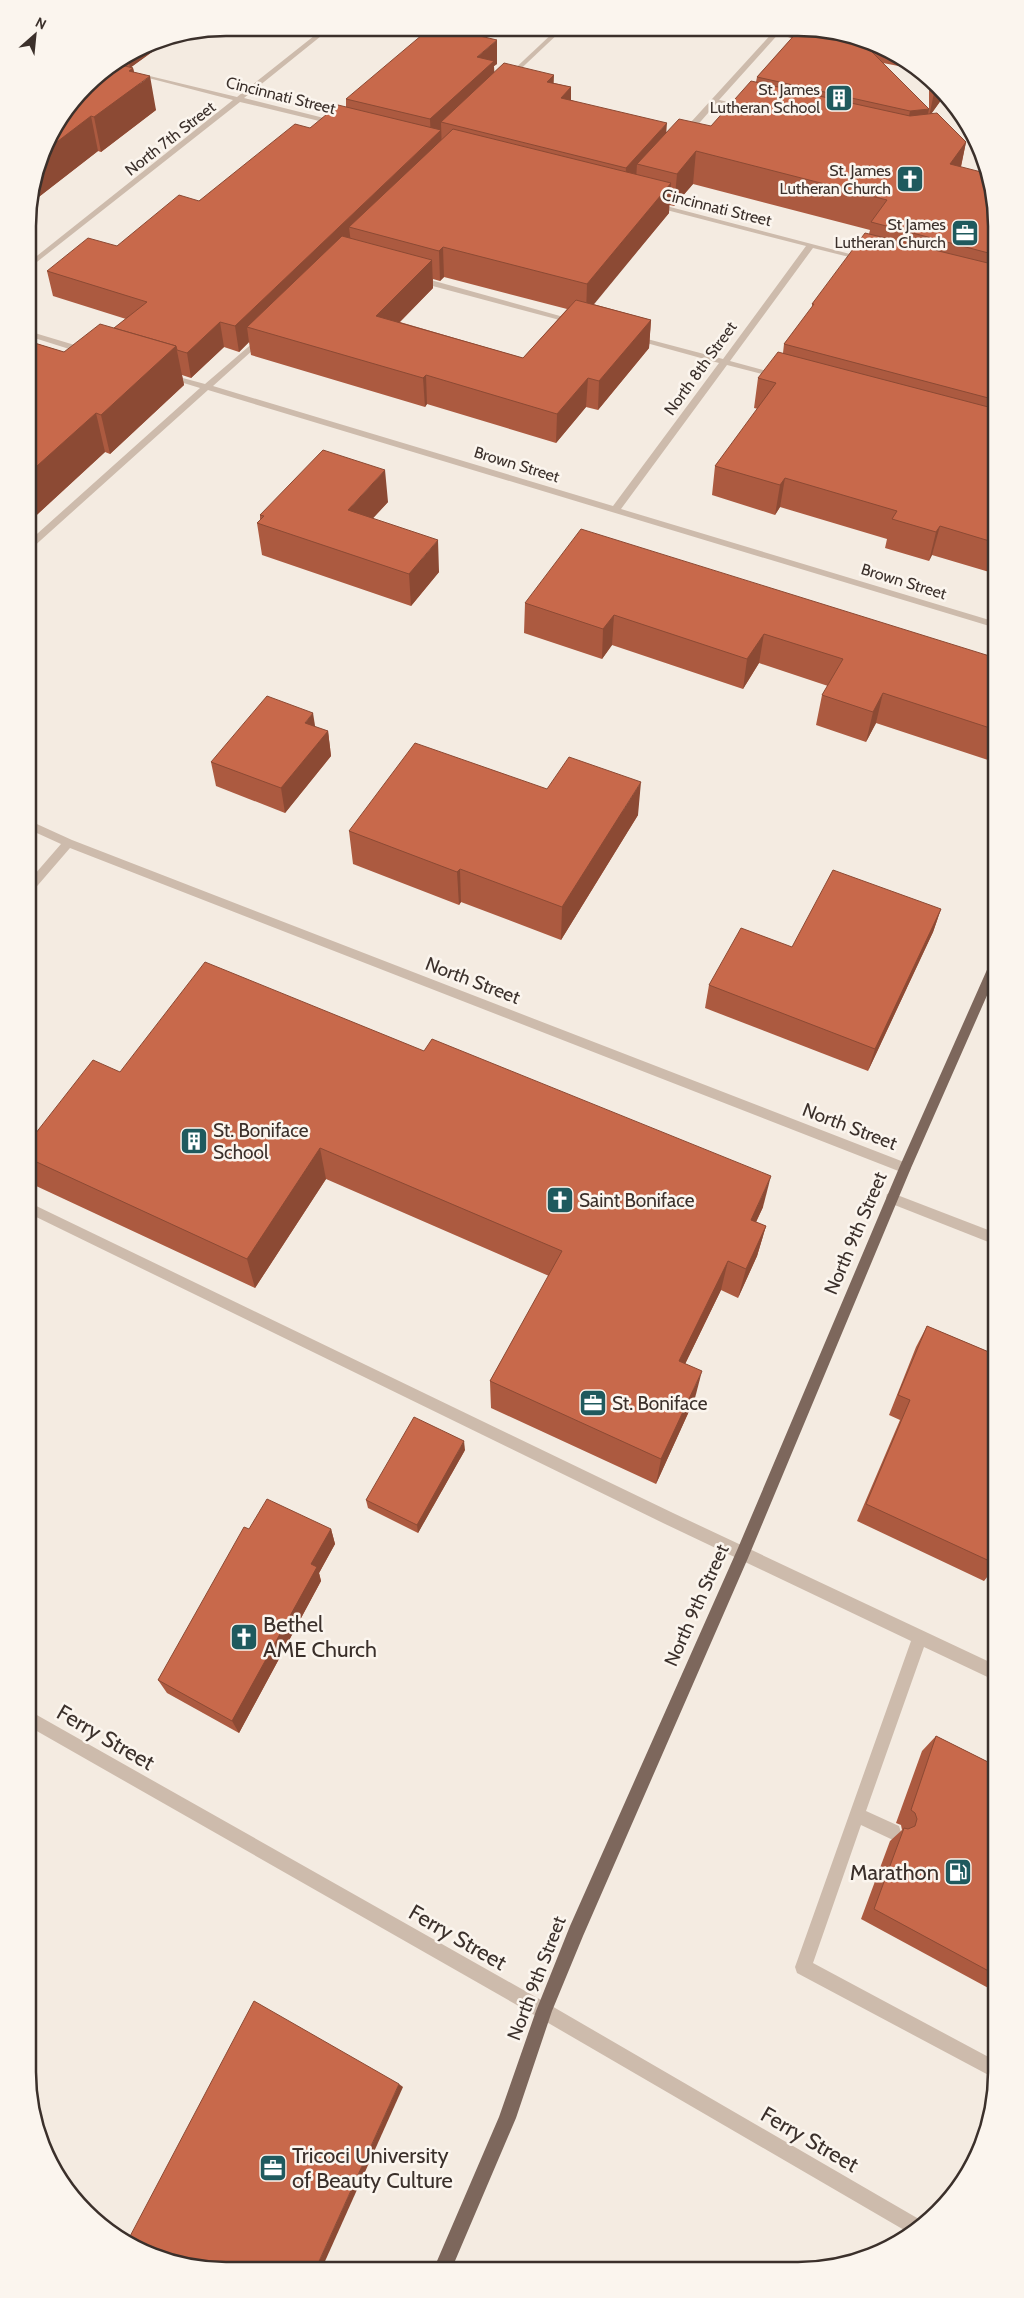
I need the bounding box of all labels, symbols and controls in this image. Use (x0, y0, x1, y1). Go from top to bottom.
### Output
north arrow (10, 10, 60, 60)
text: N (32, 13, 49, 34)
street label: Cincinnati Street (224, 73, 338, 118)
place label: St. James Lutheran School (710, 80, 820, 117)
building icon: St. James Lutheran School (824, 83, 854, 113)
street label: North 7th Street (121, 97, 220, 180)
place label: St. James Lutheran Church (780, 161, 891, 198)
church icon: St. James Lutheran Church (895, 164, 925, 194)
street label: Cincinnati Street (660, 185, 774, 230)
place label: St James Lutheran Church (835, 215, 946, 252)
office icon: St James Lutheran Church (950, 218, 980, 248)
street label: North 8th Street (660, 317, 741, 419)
street label: Brown Street (472, 442, 562, 487)
street label: Brown Street (859, 559, 949, 604)
street label: North Street (422, 952, 524, 1009)
street label: North Street (799, 1098, 901, 1155)
place label: St. Boniface School (213, 1119, 309, 1164)
building icon: St. Boniface School (179, 1126, 209, 1156)
street label: North 9th Street (819, 1168, 892, 1298)
church icon: Saint Boniface (545, 1185, 575, 1215)
place label: Saint Boniface (579, 1189, 695, 1212)
office icon: St. Boniface (578, 1388, 608, 1418)
place label: St. Boniface (612, 1392, 708, 1415)
street label: North 9th Street (659, 1540, 734, 1670)
place label: Bethel AME Church (263, 1611, 377, 1663)
church icon: Bethel AME Church (229, 1622, 259, 1652)
street label: Ferry Street (52, 1699, 160, 1776)
fuel station icon: Marathon (943, 1857, 973, 1887)
place label: Marathon (850, 1859, 939, 1886)
street label: Ferry Street (404, 1899, 512, 1976)
street label: North 9th Street (502, 1912, 571, 2044)
street label: Ferry Street (756, 2101, 864, 2178)
place label: Tricoci University of Beauty Culture (292, 2142, 453, 2194)
office icon: Tricoci University of Beauty Culture (258, 2153, 288, 2183)

